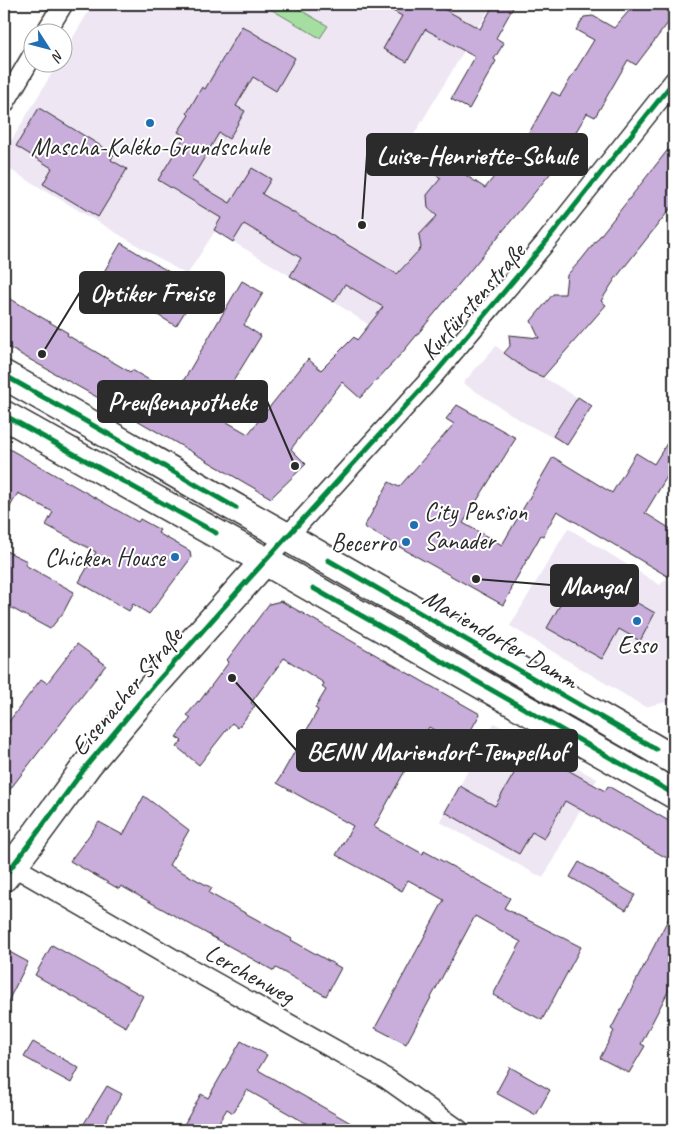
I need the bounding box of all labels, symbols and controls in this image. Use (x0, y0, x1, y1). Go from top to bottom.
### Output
north arrow (22, 22, 72, 72)
text: N (47, 47, 68, 66)
marker: Mascha-Kaléko-Grundschule (144, 117, 156, 129)
place label: Mascha-Kaléko-Grundschule (31, 131, 271, 163)
callout: Luise-Henriette-Schule (367, 134, 587, 175)
text: Luise-Henriette-Schule (377, 139, 580, 172)
street label: Kurfürstenstraße (413, 235, 534, 367)
callout: Optiker Freise (80, 272, 224, 313)
text: Optiker Freise (90, 276, 216, 309)
callout: Preußenapotheke (98, 381, 267, 422)
text: Preußenapotheke (108, 385, 259, 418)
place label: City Pension Sanader (424, 496, 528, 557)
marker: City Pension Sanader (408, 519, 420, 531)
place label: Becerro (331, 527, 397, 559)
marker: Becerro (400, 536, 412, 548)
place label: Chicken House (45, 542, 167, 574)
marker: Chicken House (169, 551, 181, 563)
callout: Mangal (551, 565, 638, 606)
text: Mangal (560, 569, 633, 602)
street label: Mariendorfer Damm (417, 581, 585, 697)
marker: Esso (631, 615, 643, 627)
street label: Eisenacher Straße (64, 620, 191, 762)
place label: Esso (617, 629, 658, 661)
callout: BENN Mariendorf-Tempelhof (297, 730, 577, 771)
text: BENN Mariendorf-Tempelhof (307, 735, 573, 768)
street label: Lerchenweg (199, 936, 302, 1012)

